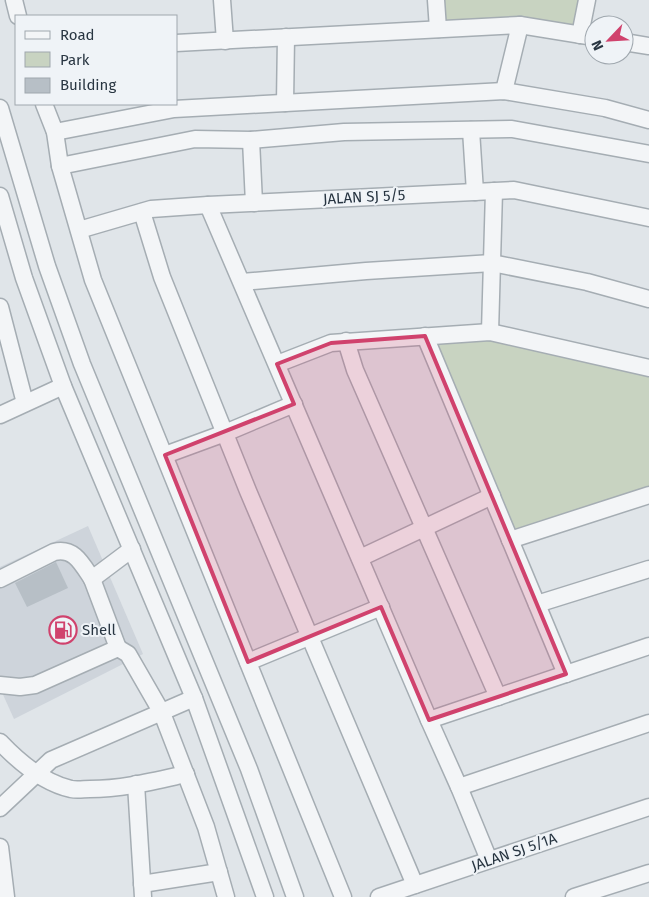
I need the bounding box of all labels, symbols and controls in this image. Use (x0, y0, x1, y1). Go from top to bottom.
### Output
legend (15, 15, 178, 105)
north arrow (584, 15, 634, 65)
text: Road (60, 26, 95, 44)
text: N (588, 37, 607, 53)
text: Park (60, 51, 90, 69)
text: Building (60, 76, 116, 94)
street label: JALAN SJ 5/5 (322, 186, 406, 208)
fuel station icon: Shell (48, 615, 78, 645)
place label: Shell (82, 621, 117, 639)
street label: JALAN SJ 5/1A (469, 829, 560, 875)

